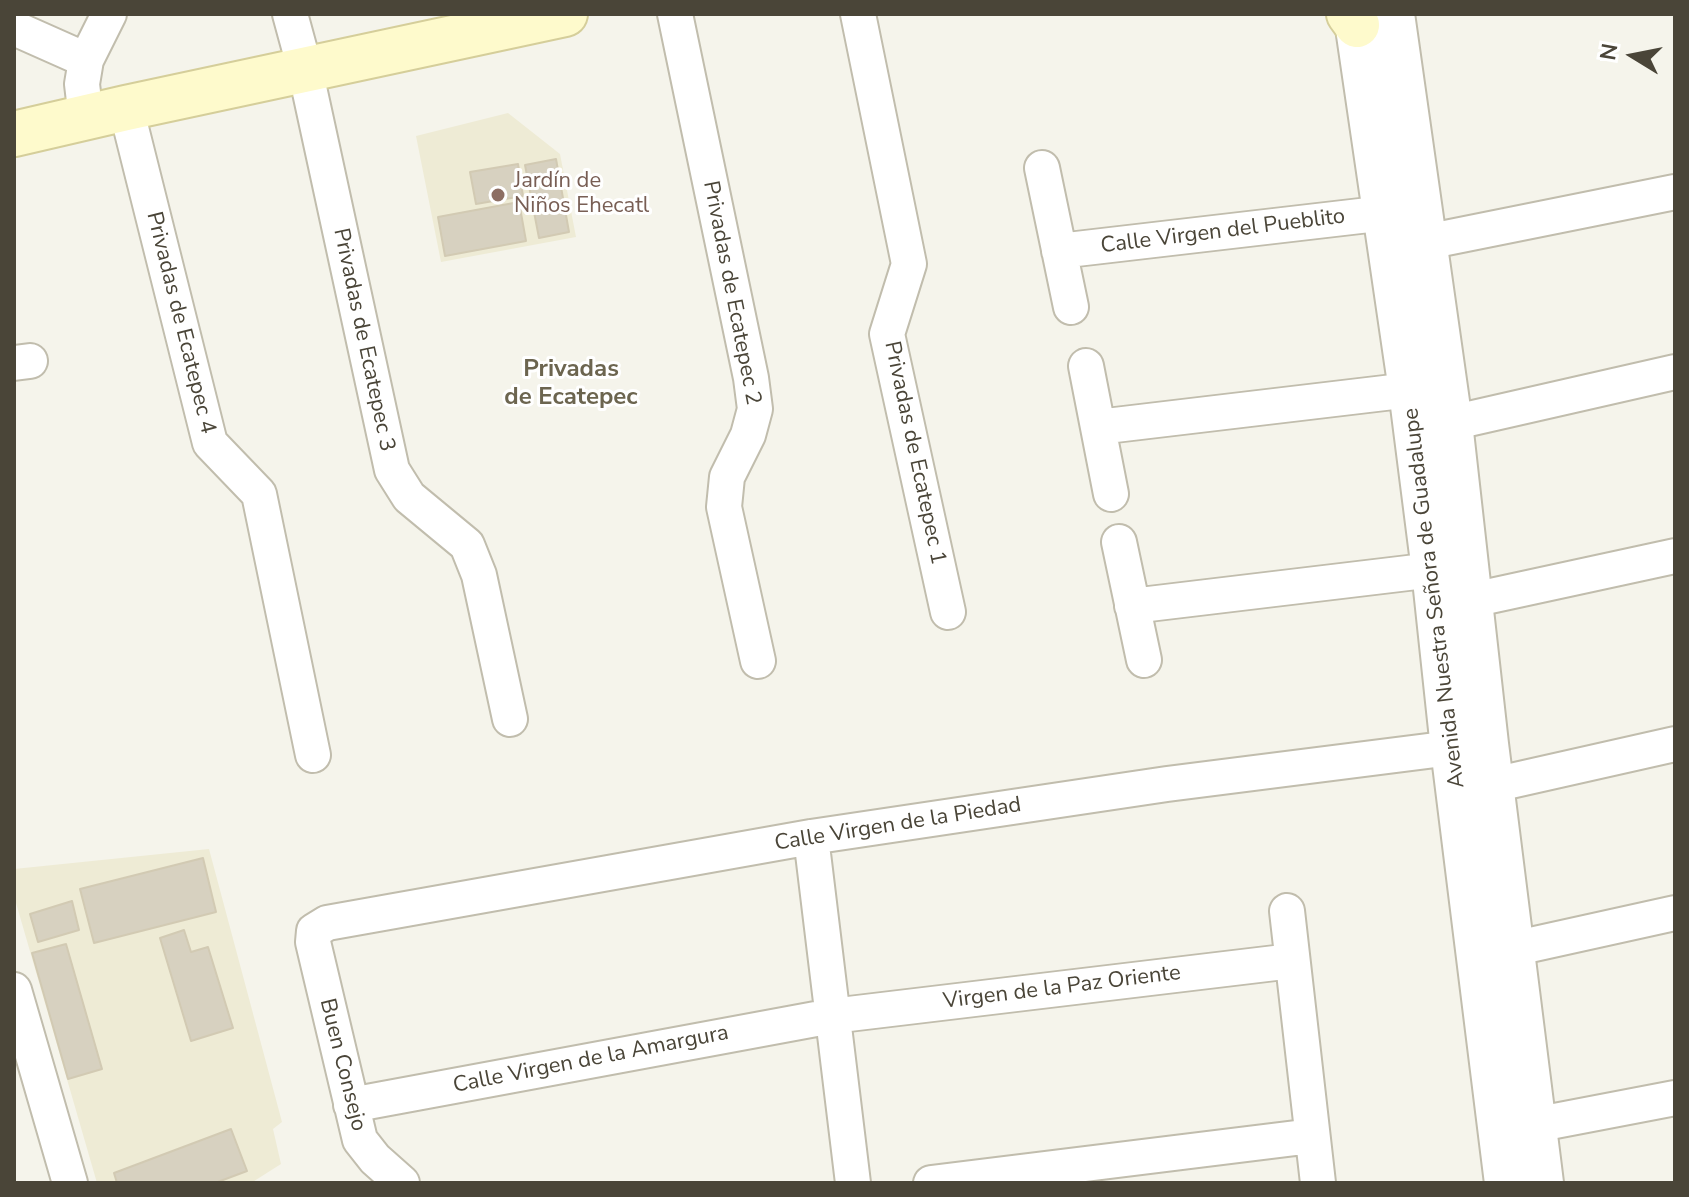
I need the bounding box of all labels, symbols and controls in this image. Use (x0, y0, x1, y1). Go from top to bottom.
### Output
north arrow (1593, 16, 1673, 96)
text: N (1593, 41, 1626, 63)
place label: Jardín de Niños Ehecatl (514, 169, 649, 220)
street label: Privadas de Ecatepec 2 (696, 179, 766, 407)
marker: Jardín de Niños Ehecatl (489, 186, 507, 204)
street label: Calle Virgen del Pueblito (1099, 204, 1347, 260)
street label: Privadas de Ecatepec 4 (140, 209, 220, 437)
street label: Privadas de Ecatepec 3 (326, 226, 400, 454)
street label: Privadas de Ecatepec 1 (877, 339, 951, 567)
district label: Privadas de Ecatepec (504, 356, 638, 412)
street label: Avenida Nuestra Señora de Guadalupe (1399, 406, 1471, 790)
street label: Calle Virgen de la Piedad (773, 792, 1023, 858)
street label: Virgen de la Paz Oriente (942, 960, 1182, 1016)
street label: Buen Consejo (313, 996, 371, 1134)
street label: Calle Virgen de la Amargura (451, 1020, 731, 1100)

